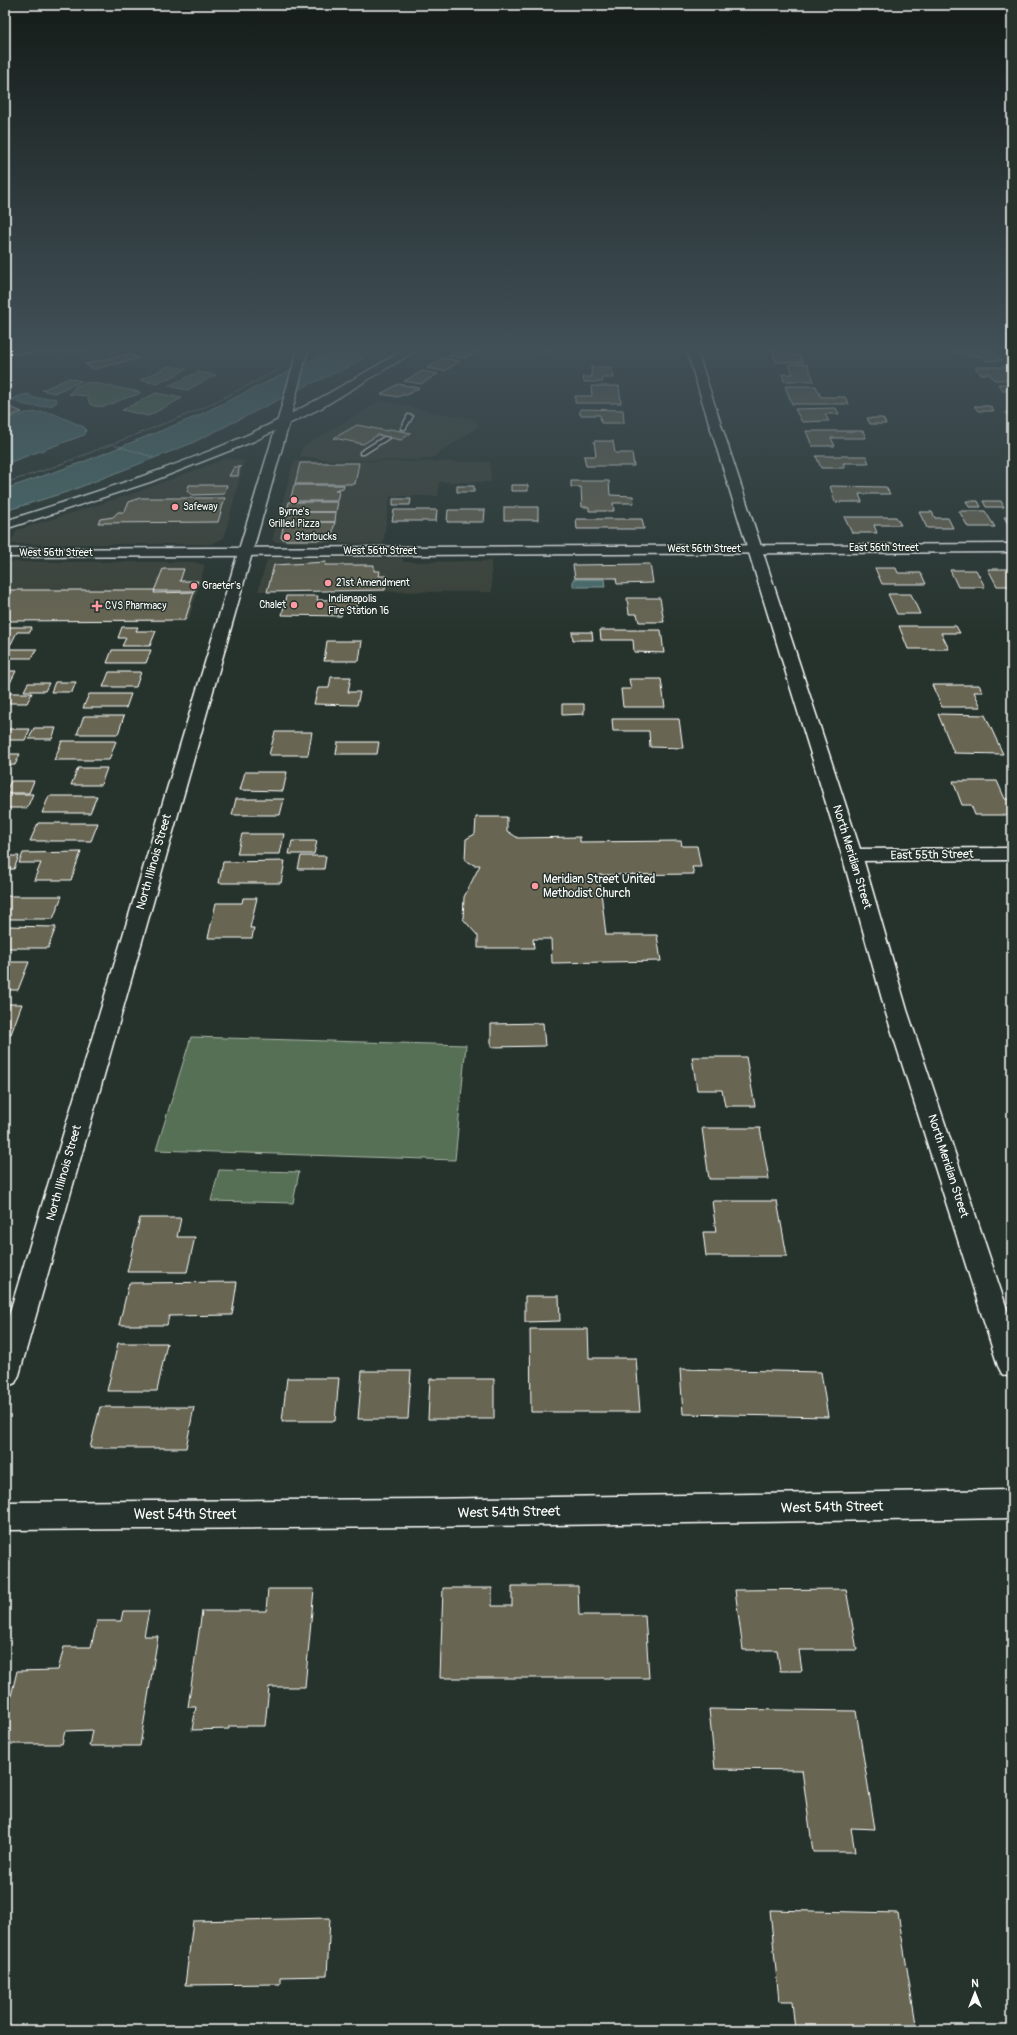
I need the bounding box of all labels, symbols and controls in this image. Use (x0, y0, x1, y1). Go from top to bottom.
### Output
marker: Byrne's Grilled Pizza (289, 495, 299, 505)
place label: Safeway (183, 501, 218, 513)
marker: Safeway (170, 502, 180, 512)
place label: Byrne's Grilled Pizza (268, 506, 320, 530)
place label: Starbucks (295, 531, 337, 543)
marker: Starbucks (282, 532, 292, 542)
street label: East 56th Street (849, 542, 920, 554)
street label: West 56th Street (667, 543, 742, 555)
street label: West 56th Street (343, 545, 418, 557)
street label: West 56th Street (19, 547, 94, 559)
place label: 21st Amendment (336, 577, 411, 589)
marker: 21st Amendment (323, 578, 333, 588)
place label: Graeter's (202, 580, 241, 592)
marker: Graeter's (189, 581, 199, 591)
place label: Indianapolis Fire Station 16 (328, 593, 389, 617)
place label: Chalet (259, 599, 287, 611)
place label: CVS Pharmacy (105, 600, 167, 612)
marker: Chalet (289, 600, 299, 610)
marker: Indianapolis Fire Station 16 (315, 600, 325, 610)
marker: CVS Pharmacy (92, 601, 102, 611)
street label: North Meridian Street (829, 803, 875, 911)
street label: North Illinois Street (133, 812, 175, 912)
street label: East 55th Street (890, 847, 974, 863)
place label: Meridian Street United Methodist Church (543, 872, 655, 901)
marker: Meridian Street United Methodist Church (530, 881, 540, 891)
street label: North Meridian Street (924, 1112, 972, 1220)
street label: North Illinois Street (43, 1123, 85, 1223)
street label: West 54th Street (781, 1498, 884, 1516)
street label: West 54th Street (458, 1503, 561, 1521)
street label: West 54th Street (134, 1506, 237, 1523)
north arrow (955, 1973, 995, 2013)
text: N (971, 1977, 979, 1990)

